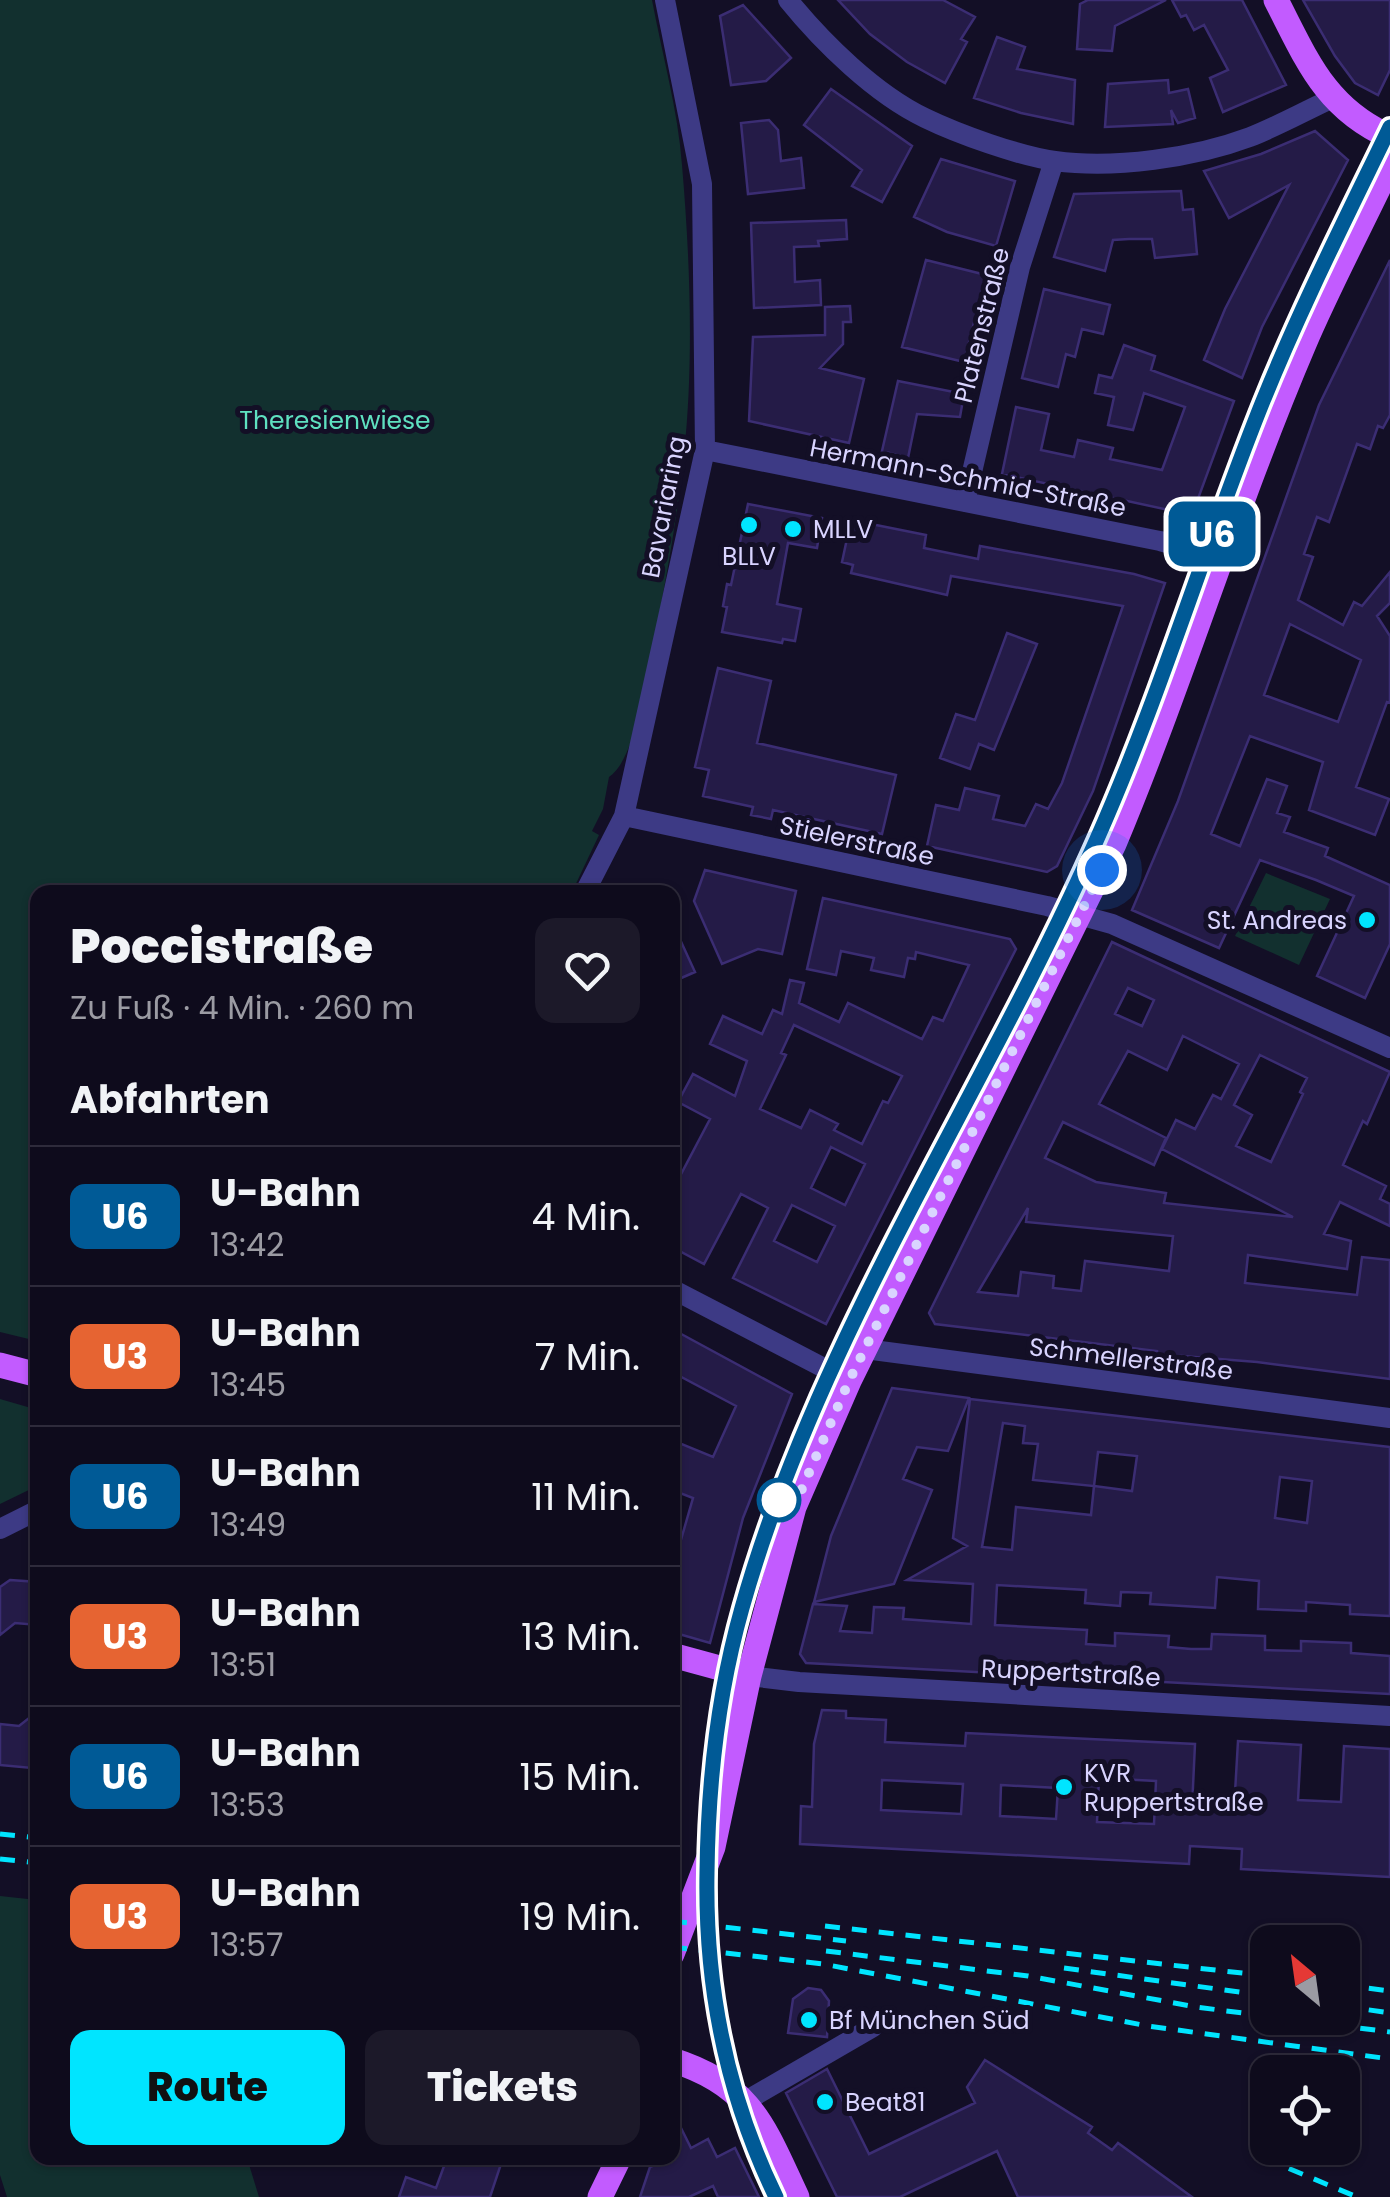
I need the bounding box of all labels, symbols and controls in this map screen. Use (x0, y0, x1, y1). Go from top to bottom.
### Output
street label: Platenstraße (946, 244, 1018, 406)
park label: Theresienwiese (239, 403, 431, 438)
street label: Hermann-Schmid-Straße (807, 430, 1129, 526)
street label: Bavariaring (633, 433, 695, 581)
line badge: U6 (1167, 502, 1257, 566)
text: U6 (1189, 510, 1235, 559)
place label: MLLV (813, 512, 873, 547)
marker: BLLV (738, 514, 760, 536)
marker: MLLV (782, 518, 804, 540)
place label: BLLV (722, 539, 776, 574)
street label: Stielerstraße (776, 808, 938, 874)
your location (1077, 845, 1127, 895)
place label: St. Andreas (1207, 903, 1347, 938)
marker: St. Andreas (1356, 909, 1378, 931)
text: Poccistraße (70, 913, 373, 980)
button: heart (535, 918, 640, 1023)
text: Zu Fuß · 4 Min. · 260 m (70, 985, 414, 1030)
text: Abfahrten (70, 1073, 270, 1126)
text: U-Bahn (210, 1166, 361, 1219)
text: 4 Min. (532, 1190, 640, 1243)
text: U6 (102, 1192, 148, 1241)
text: 13:42 (210, 1222, 284, 1267)
text: U-Bahn (210, 1306, 361, 1359)
street label: Schmellerstraße (1027, 1329, 1235, 1389)
text: 7 Min. (535, 1330, 640, 1383)
text: U3 (102, 1332, 148, 1381)
text: 13:45 (210, 1362, 286, 1407)
text: U-Bahn (210, 1446, 361, 1499)
text: 11 Min. (531, 1470, 640, 1523)
text: U6 (102, 1472, 148, 1521)
unlabelled marker (758, 1479, 800, 1521)
text: 13:49 (210, 1502, 286, 1547)
text: U-Bahn (210, 1586, 361, 1639)
text: 13 Min. (521, 1610, 640, 1663)
text: U3 (102, 1612, 148, 1661)
text: 13:51 (210, 1642, 276, 1687)
street label: Ruppertstraße (980, 1651, 1162, 1695)
text: U-Bahn (210, 1726, 361, 1779)
text: 15 Min. (519, 1750, 640, 1803)
text: U6 (102, 1752, 148, 1801)
place label: KVR Ruppertstraße (1084, 1756, 1264, 1820)
marker: KVR Ruppertstraße (1053, 1776, 1075, 1798)
text: 13:53 (210, 1782, 285, 1827)
text: U-Bahn (210, 1866, 361, 1919)
text: 19 Min. (519, 1890, 640, 1943)
text: U3 (102, 1892, 148, 1941)
text: 13:57 (210, 1922, 283, 1967)
north arrow (1250, 1925, 1360, 2035)
map controls (1250, 1925, 1360, 2165)
place label: Bf München Süd (829, 2003, 1030, 2038)
marker: Bf München Süd (798, 2009, 820, 2031)
button: Route (70, 2030, 345, 2145)
button: Tickets (365, 2030, 640, 2145)
button: locate (1250, 2055, 1360, 2165)
place label: Beat81 (845, 2085, 926, 2120)
marker: Beat81 (814, 2091, 836, 2113)

